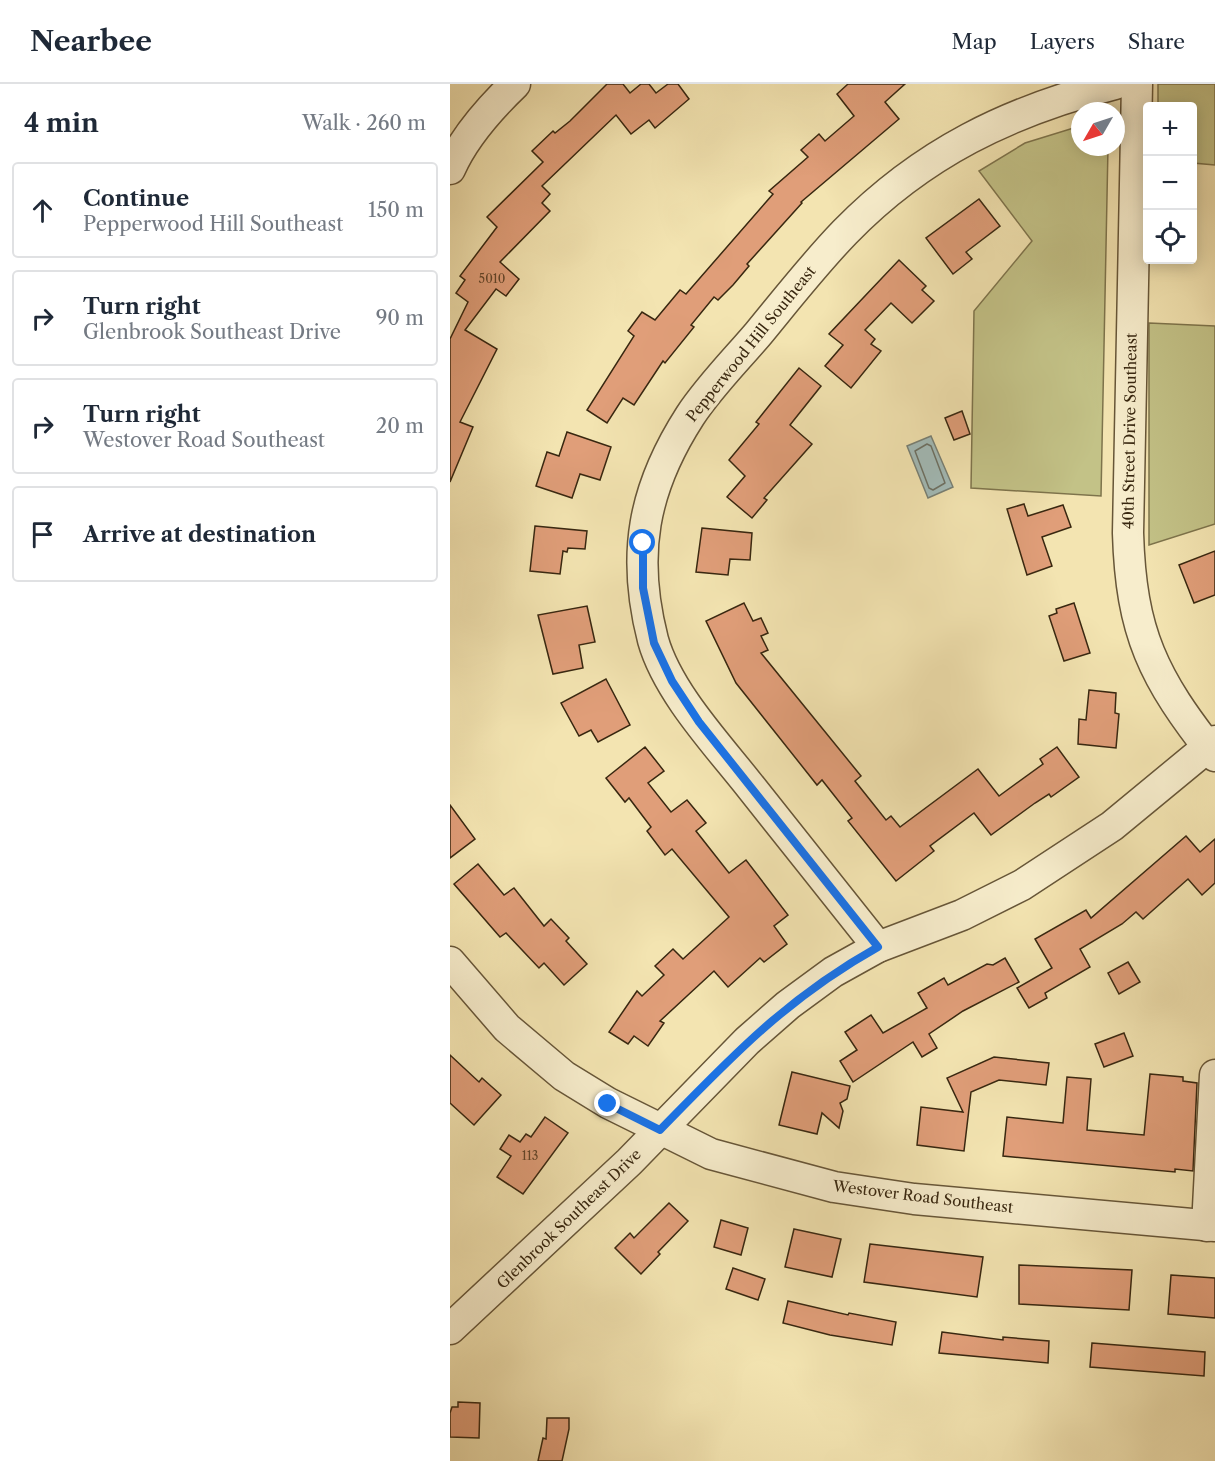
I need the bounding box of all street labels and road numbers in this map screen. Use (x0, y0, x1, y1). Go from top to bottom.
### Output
street label: Pepperwood Hill Southeast (682, 261, 820, 426)
street label: 40th Street Drive Southeast (1118, 332, 1141, 529)
street label: Glenbrook Southeast Drive (492, 1145, 645, 1293)
street label: Westover Road Southeast (831, 1176, 1015, 1217)

